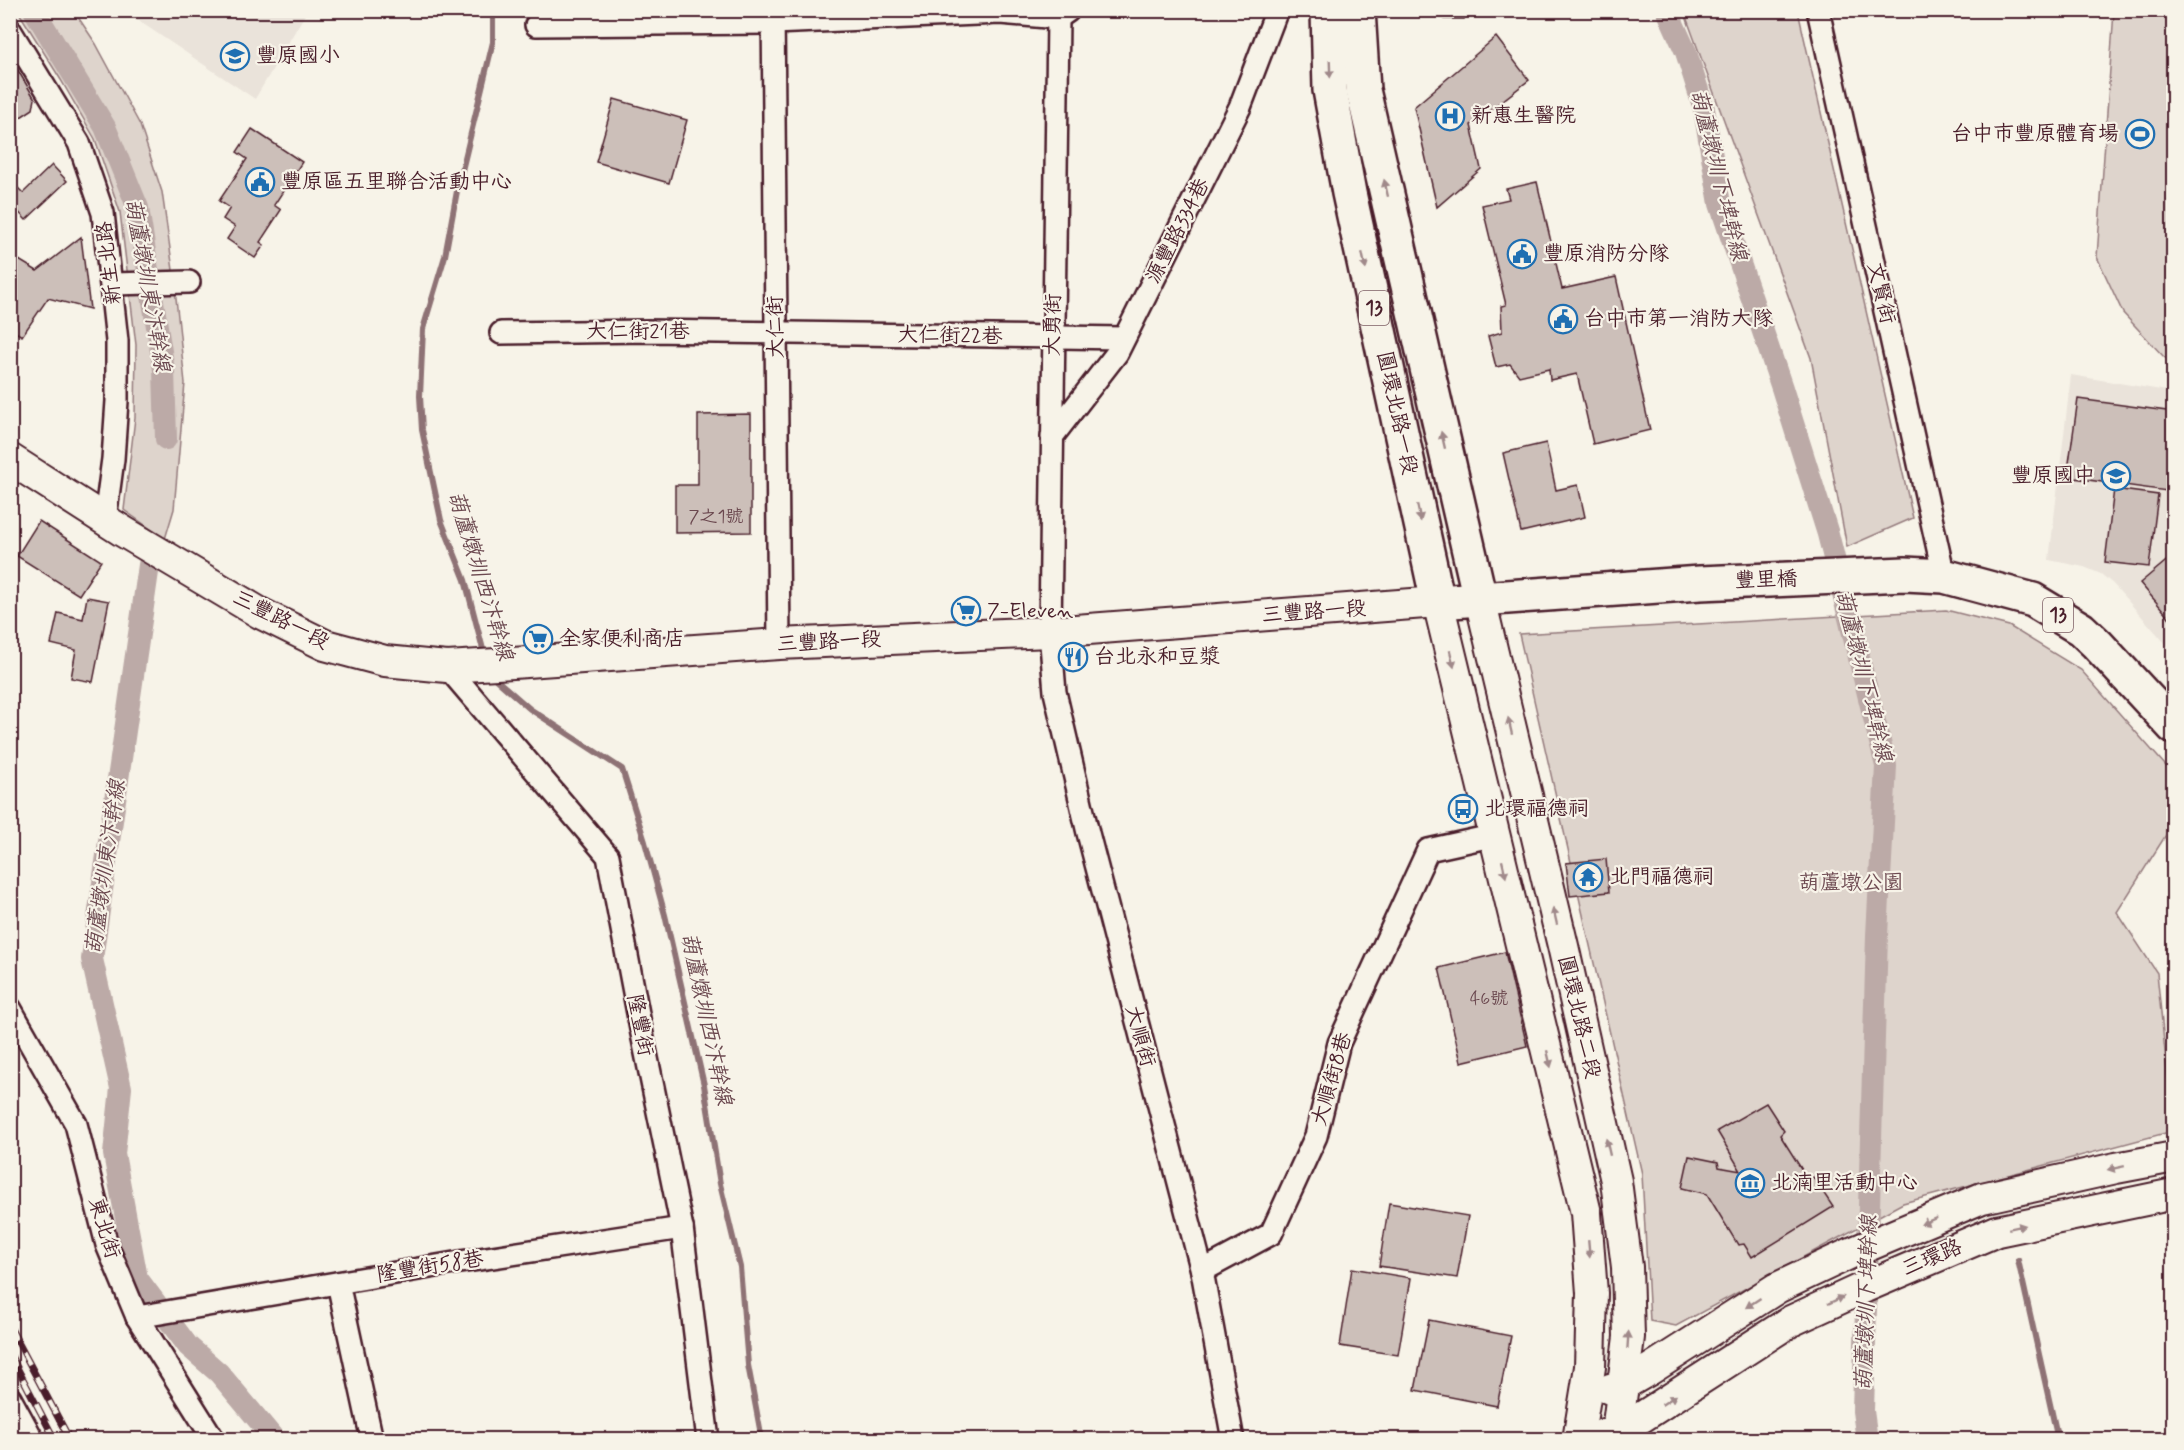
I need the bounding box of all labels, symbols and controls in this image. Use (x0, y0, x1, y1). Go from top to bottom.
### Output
school or university icon: 豐原國小 (219, 40, 251, 72)
place label: 豐原國小 (256, 42, 340, 70)
one-way arrow (1325, 59, 1334, 78)
water label: 葫蘆墩圳下埤幹線 (1683, 86, 1753, 265)
hospital icon: 新惠生醫院 (1434, 100, 1466, 132)
place label: 新惠生醫院 (1471, 102, 1576, 130)
sports icon: 台中市豐原體育場 (2124, 118, 2156, 150)
place label: 台中市豐原體育場 (1951, 120, 2119, 148)
public building icon: 豐原區五里聯合活動中心 (244, 166, 276, 198)
place label: 豐原區五里聯合活動中心 (281, 168, 512, 196)
street label: 源豐路334巷 (1139, 174, 1217, 288)
one-way arrow (1380, 179, 1390, 198)
water label: 葫蘆墩圳東汴幹線 (118, 196, 176, 375)
street label: 新生北路 (90, 220, 128, 306)
public building icon: 豐原消防分隊 (1506, 238, 1538, 270)
place label: 豐原消防分隊 (1543, 240, 1669, 268)
one-way arrow (1360, 251, 1369, 270)
street label: 文賢街 (1860, 259, 1902, 327)
road number: 13 (1359, 291, 1389, 325)
street label: 大勇街 (1038, 293, 1068, 357)
street label: 大仁街 (761, 295, 791, 359)
public building icon: 台中市第一消防大隊 (1547, 303, 1579, 335)
place label: 台中市第一消防大隊 (1584, 305, 1773, 333)
street label: 大仁街21巷 (586, 318, 690, 346)
street label: 大仁街22巷 (897, 321, 1003, 351)
street label: 圓環北路一段 (1370, 348, 1424, 478)
one-way arrow (1438, 431, 1448, 449)
school or university icon: 豐原國中 (2100, 460, 2132, 492)
place label: 豐原國中 (2011, 462, 2095, 490)
water label: 葫蘆燉圳西汴幹線 (441, 488, 519, 665)
one-way arrow (1414, 504, 1424, 522)
house number: 7之1號 (689, 505, 743, 529)
street label: 豐里橋 (1734, 565, 1798, 595)
street label: 三豐路一段 (228, 584, 334, 656)
water label: 葫蘆墩圳下埤幹線 (1828, 587, 1898, 766)
street label: 三豐路一段 (1261, 594, 1367, 630)
supermarket icon: 7-Eleven (950, 595, 982, 627)
place label: 7-Eleven (987, 597, 1074, 625)
road number: 13 (2043, 598, 2073, 632)
supermarket icon: 全家便利商店 (522, 623, 554, 655)
place label: 全家便利商店 (559, 625, 685, 653)
street label: 三豐路一段 (776, 625, 882, 659)
restaurant icon: 台北永和豆漿 (1057, 641, 1089, 673)
place label: 台北永和豆漿 (1094, 643, 1220, 671)
one-way arrow (1448, 650, 1458, 668)
one-way arrow (1504, 717, 1514, 735)
water label: 葫蘆墩圳東汴幹線 (80, 777, 132, 956)
bus stop icon: 北環福德祠 (1447, 793, 1479, 825)
place label: 北環福德祠 (1484, 795, 1589, 823)
one-way arrow (1499, 860, 1509, 878)
temple icon: 北門福德祠 (1572, 861, 1604, 893)
place label: 北門福德祠 (1609, 863, 1714, 891)
park label: 葫蘆墩公園 (1799, 869, 1904, 897)
one-way arrow (1550, 906, 1560, 925)
water label: 葫蘆燉圳西汴幹線 (674, 930, 738, 1109)
street label: 圓環北路二段 (1551, 952, 1607, 1082)
house number: 46號 (1470, 987, 1508, 1011)
street label: 隆豐街 (620, 991, 660, 1059)
street label: 大順街 (1118, 1002, 1162, 1070)
street label: 大順街8巷 (1305, 1029, 1359, 1129)
one-way arrow (1544, 1050, 1554, 1068)
one-way arrow (1603, 1137, 1613, 1156)
one-way arrow (2106, 1164, 2125, 1173)
museum icon: 北湳里活動中心 (1734, 1167, 1766, 1199)
place label: 北湳里活動中心 (1771, 1169, 1918, 1197)
street label: 東北街 (81, 1194, 127, 1262)
water label: 葫蘆墩圳下埤幹線 (1850, 1214, 1884, 1391)
one-way arrow (1920, 1217, 1938, 1226)
one-way arrow (2007, 1222, 2026, 1231)
street label: 三環路 (1898, 1233, 1966, 1283)
one-way arrow (1584, 1240, 1593, 1259)
street label: 隆豐街58巷 (374, 1245, 486, 1289)
one-way arrow (1828, 1295, 1846, 1305)
one-way arrow (1744, 1298, 1761, 1309)
one-way arrow (1624, 1330, 1633, 1349)
one-way arrow (1661, 1394, 1677, 1405)

